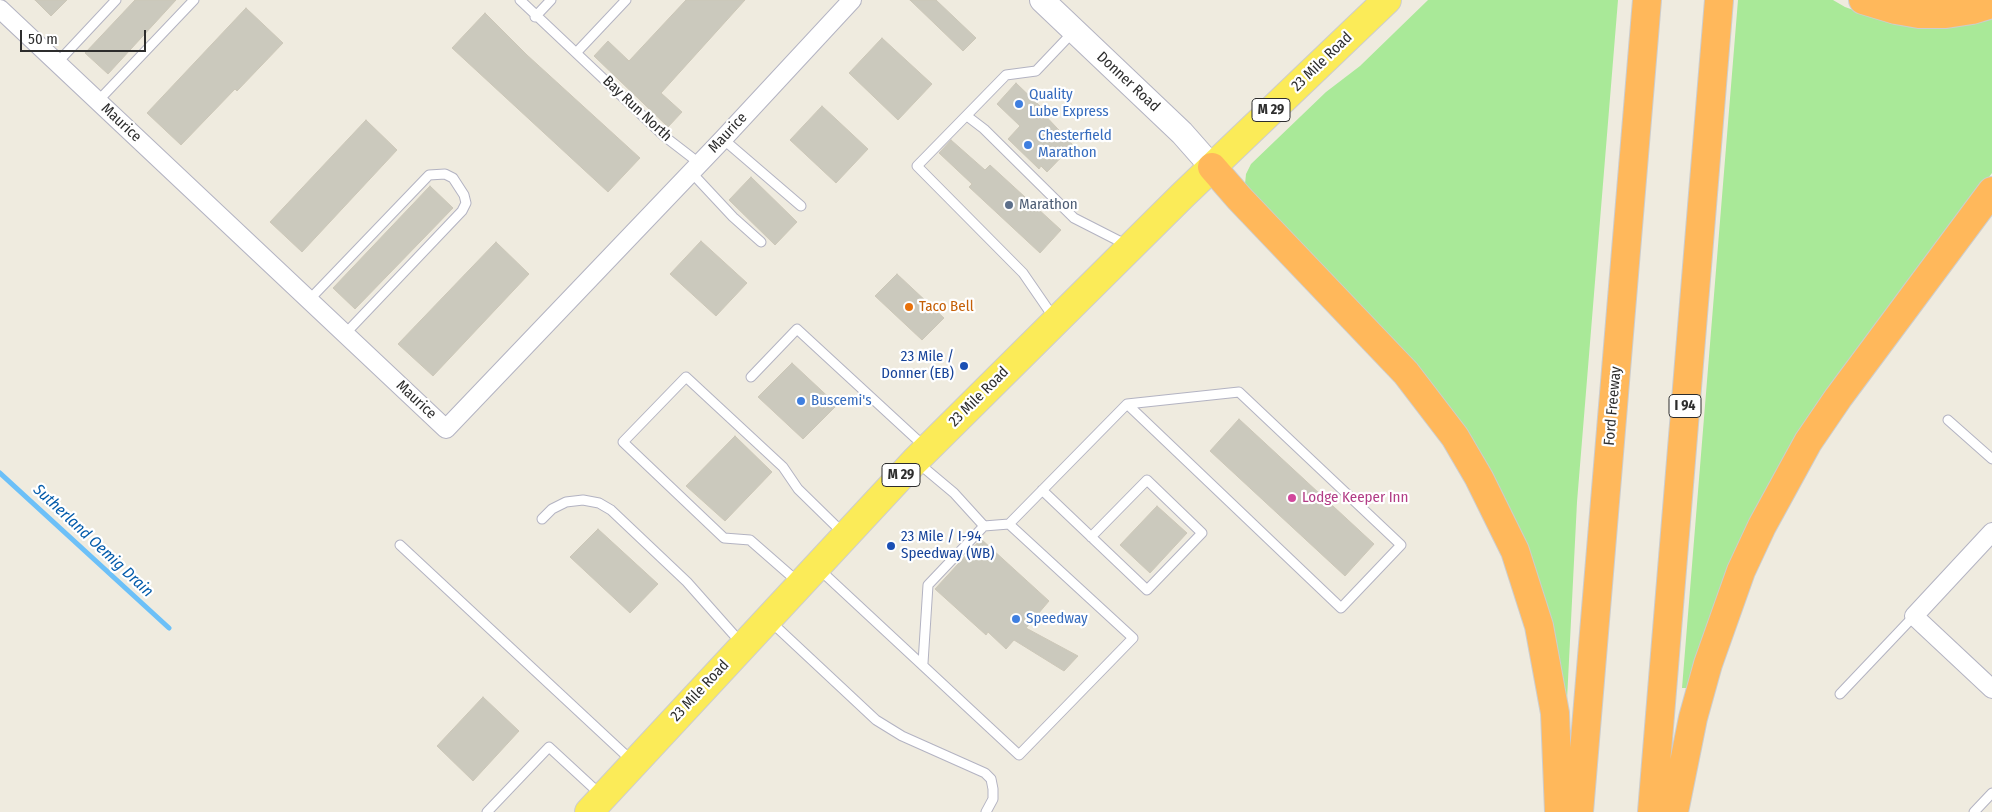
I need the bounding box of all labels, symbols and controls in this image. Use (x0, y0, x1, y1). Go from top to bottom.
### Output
scale bar (22, 20, 149, 52)
street label: 23 Mile Road (1288, 29, 1356, 95)
text: 50 m (28, 30, 58, 48)
street label: Donner Road (1093, 48, 1163, 116)
street label: Bay Run North (599, 72, 675, 146)
place label: Quality Lube Express (1029, 86, 1109, 121)
marker: Quality Lube Express (1013, 98, 1025, 110)
road number: M 29 (1252, 98, 1290, 122)
street label: Maurice (97, 100, 145, 146)
street label: Maurice (705, 109, 751, 157)
place label: Chesterfield Marathon (1038, 127, 1112, 162)
marker: Chesterfield Marathon (1022, 139, 1034, 151)
place label: Marathon (1019, 196, 1078, 214)
marker: Marathon (1003, 199, 1015, 211)
place label: Taco Bell (919, 298, 974, 316)
marker: Taco Bell (903, 301, 915, 313)
place label: 23 Mile / Donner (EB) (881, 348, 954, 383)
marker: 23 Mile / Donner (EB) (958, 360, 970, 372)
street label: 23 Mile Road (945, 363, 1013, 431)
street label: Ford Freeway (1601, 366, 1625, 446)
street label: Maurice (392, 377, 440, 423)
place label: Buscemi's (811, 392, 872, 410)
road number: I 94 (1669, 394, 1701, 418)
marker: Buscemi's (795, 395, 807, 407)
road number: M 29 (882, 464, 920, 486)
water label: Sutherland Oemig Drain (29, 481, 157, 601)
place label: Lodge Keeper Inn (1302, 489, 1408, 507)
marker: Lodge Keeper Inn (1286, 492, 1298, 504)
place label: 23 Mile / I-94 Speedway (WB) (901, 528, 995, 563)
marker: 23 Mile / I-94 Speedway (WB) (885, 540, 897, 552)
place label: Speedway (1026, 610, 1088, 628)
marker: Speedway (1010, 613, 1022, 625)
street label: 23 Mile Road (667, 657, 733, 725)

